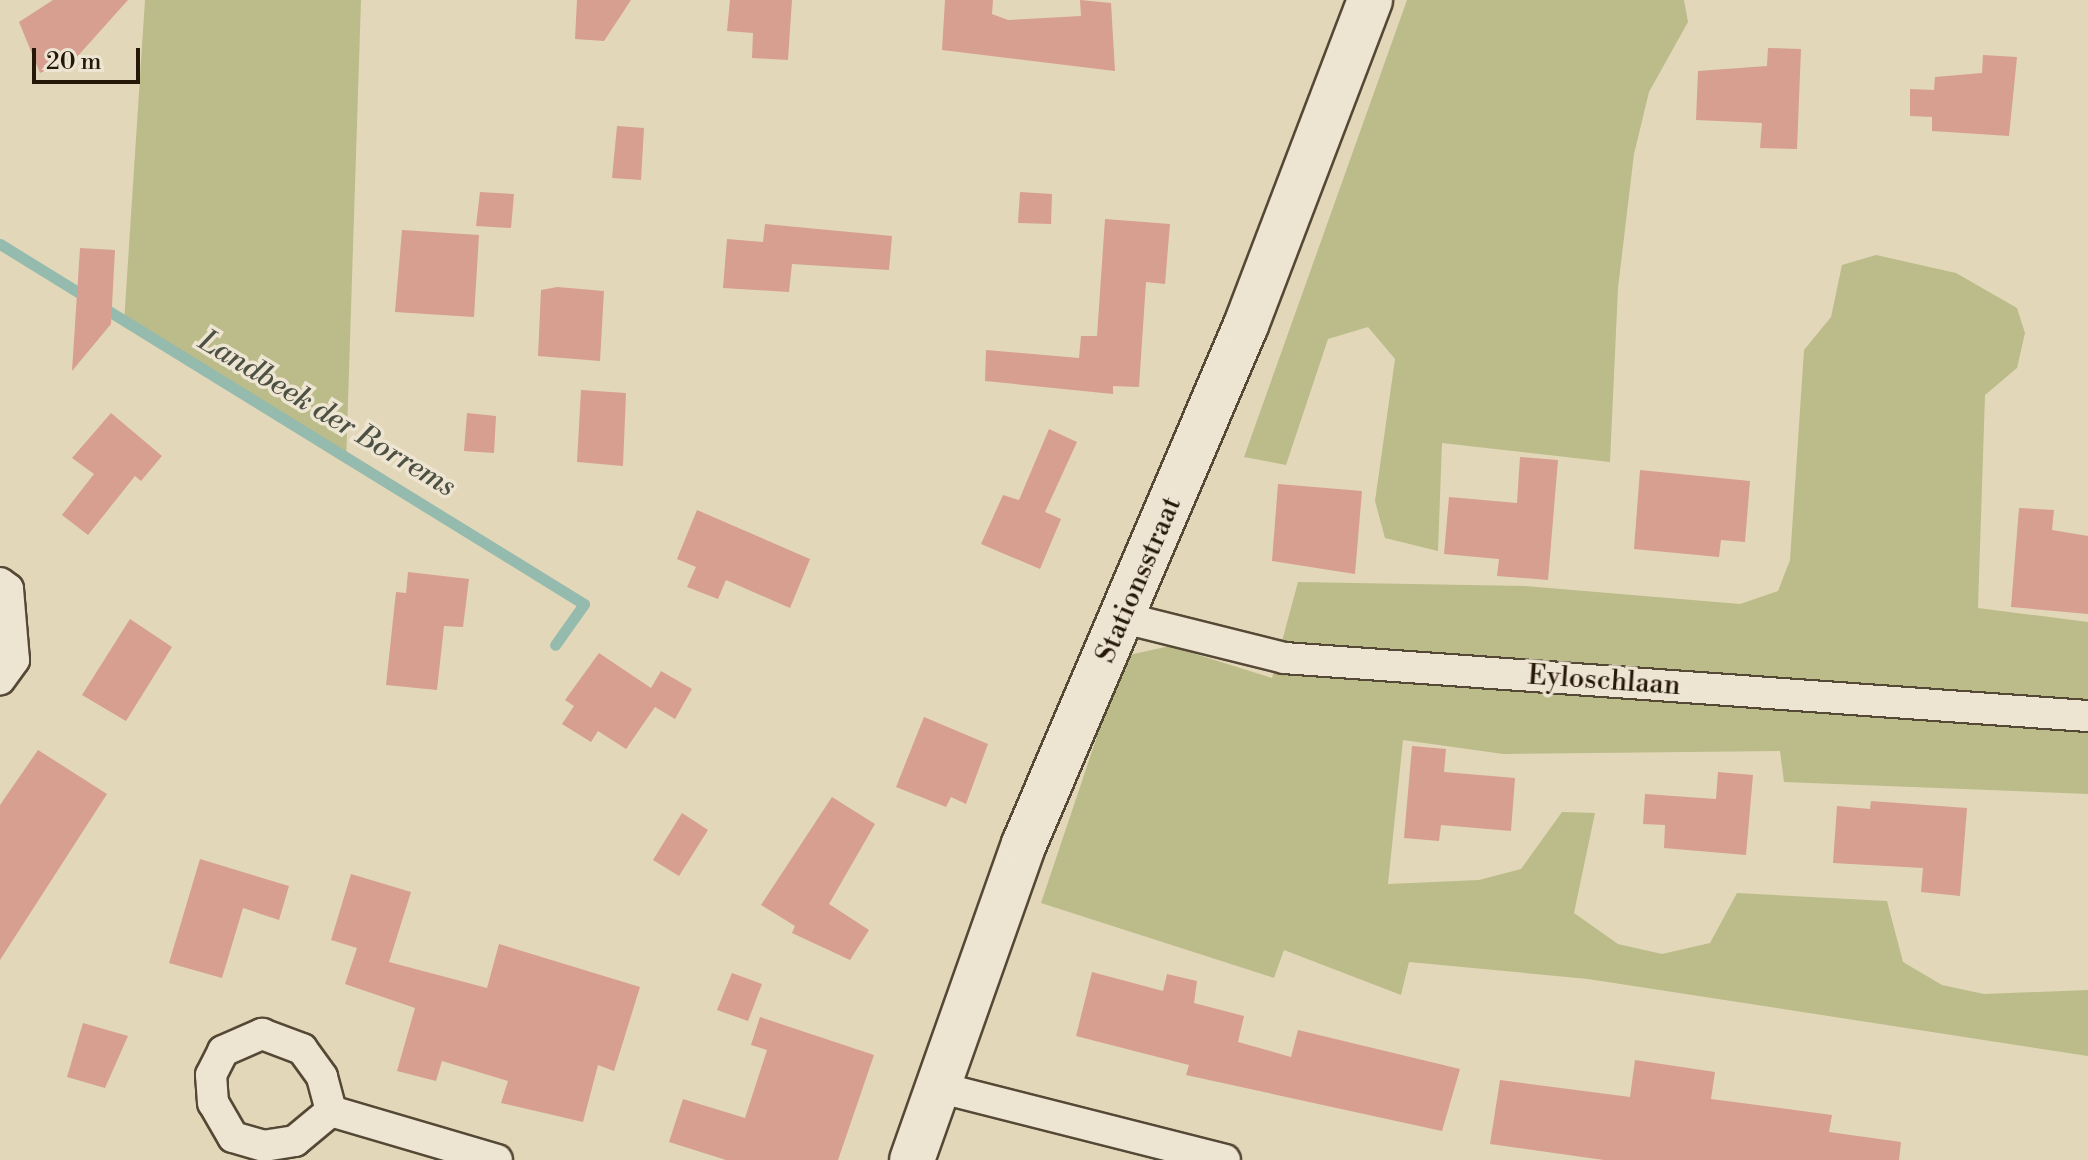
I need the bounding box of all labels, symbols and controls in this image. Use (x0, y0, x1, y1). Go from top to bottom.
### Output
scale bar (36, 32, 144, 82)
text: 20 m (46, 47, 102, 77)
water label: Landbeek der Borrems (192, 323, 462, 505)
street label: Stationsstraat (1089, 492, 1189, 668)
street label: Eyloschlaan (1526, 659, 1682, 703)

